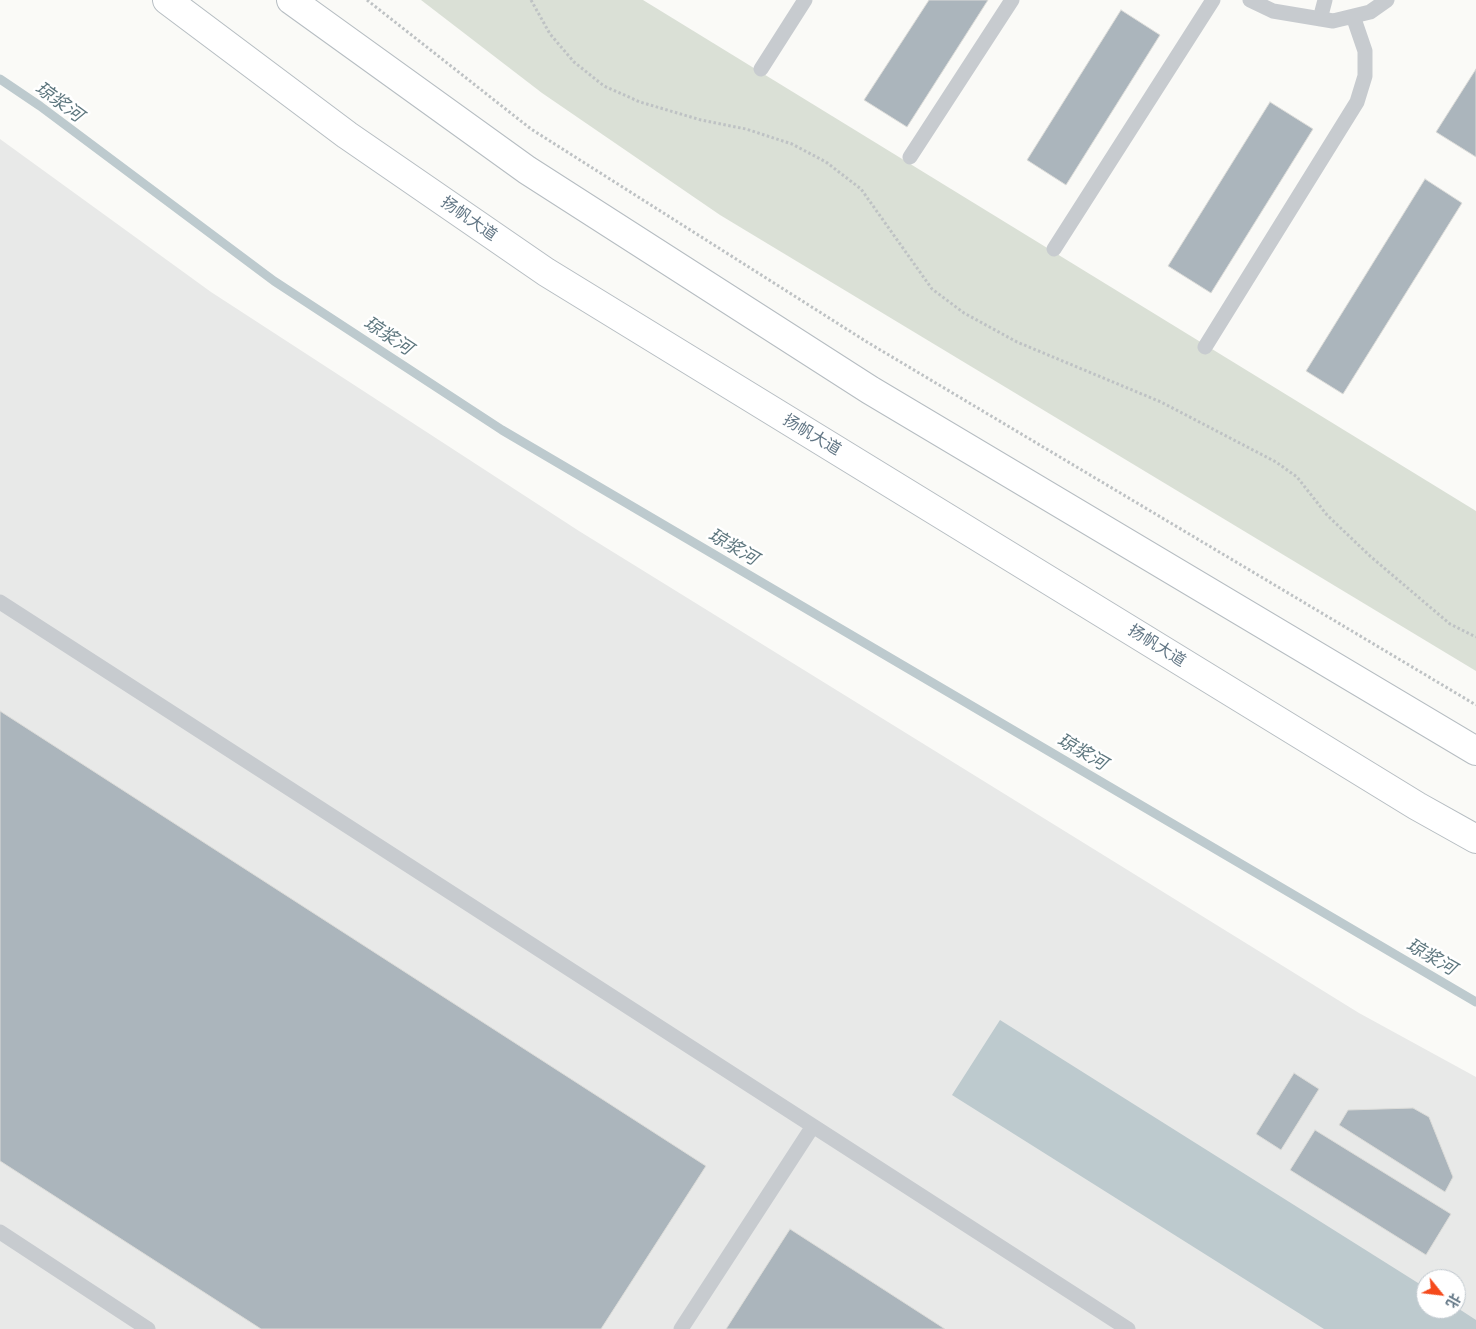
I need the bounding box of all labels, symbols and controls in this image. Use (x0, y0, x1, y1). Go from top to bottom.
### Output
water label: 琼浆河 (31, 77, 87, 127)
street label: 扬帆大道 (437, 193, 501, 245)
water label: 琼浆河 (359, 312, 417, 360)
street label: 扬帆大道 (780, 410, 844, 460)
water label: 琼浆河 (704, 524, 762, 570)
street label: 扬帆大道 (1125, 621, 1189, 671)
water label: 琼浆河 (1053, 729, 1111, 775)
water label: 琼浆河 (1402, 934, 1460, 980)
north arrow (1416, 1269, 1466, 1319)
text: 北 (1443, 1291, 1464, 1311)

